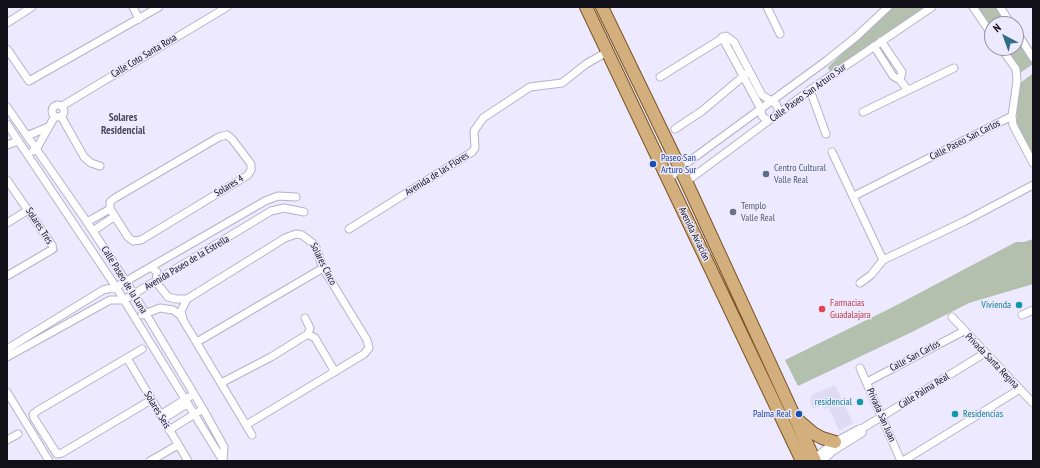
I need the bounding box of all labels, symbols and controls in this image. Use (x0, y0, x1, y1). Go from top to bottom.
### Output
north arrow (984, 16, 1024, 56)
text: N (990, 20, 1004, 35)
street label: Calle Coto Santa Rosa (109, 32, 179, 80)
street label: Calle Paseo San Arturo Sur (767, 61, 849, 125)
district label: Solares Residencial (101, 111, 145, 137)
street label: Calle Paseo San Carlos (928, 117, 1002, 163)
street label: Avenida de las Flores (403, 150, 471, 198)
place label: Paseo San Arturo Sur (661, 152, 696, 176)
marker: Paseo San Arturo Sur (648, 159, 658, 169)
place label: Centro Cultural Valle Real (774, 162, 826, 186)
marker: Centro Cultural Valle Real (761, 169, 771, 179)
street label: Solares 4 (212, 173, 246, 199)
place label: Templo Valle Real (741, 200, 775, 224)
street label: Solares Tres (23, 205, 55, 247)
street label: Avenida Aviación (676, 205, 712, 263)
marker: Templo Valle Real (728, 207, 738, 217)
street label: Avenida Paseo de la Estrella (143, 233, 231, 293)
street label: Solares Cinco (307, 241, 339, 287)
street label: Calle Paseo de la Luna (98, 244, 150, 316)
place label: Farmacias Guadalajara (830, 297, 871, 320)
place label: Vivienda (981, 299, 1011, 311)
marker: Vivienda (1014, 300, 1024, 310)
marker: Farmacias Guadalajara (817, 304, 827, 314)
street label: Privada Santa Regina (963, 331, 1021, 391)
street label: Calle San Carlos (888, 338, 942, 374)
street label: Calle Palma Real (896, 371, 952, 411)
street label: Privada San Juan (864, 386, 898, 444)
street label: Solares Seis (141, 389, 173, 431)
place label: residencial (815, 396, 852, 408)
marker: residencial (855, 397, 865, 407)
place label: Palma Real (753, 408, 791, 420)
place label: Residencias (963, 408, 1003, 420)
marker: Palma Real (794, 409, 804, 419)
marker: Residencias (950, 409, 960, 419)

